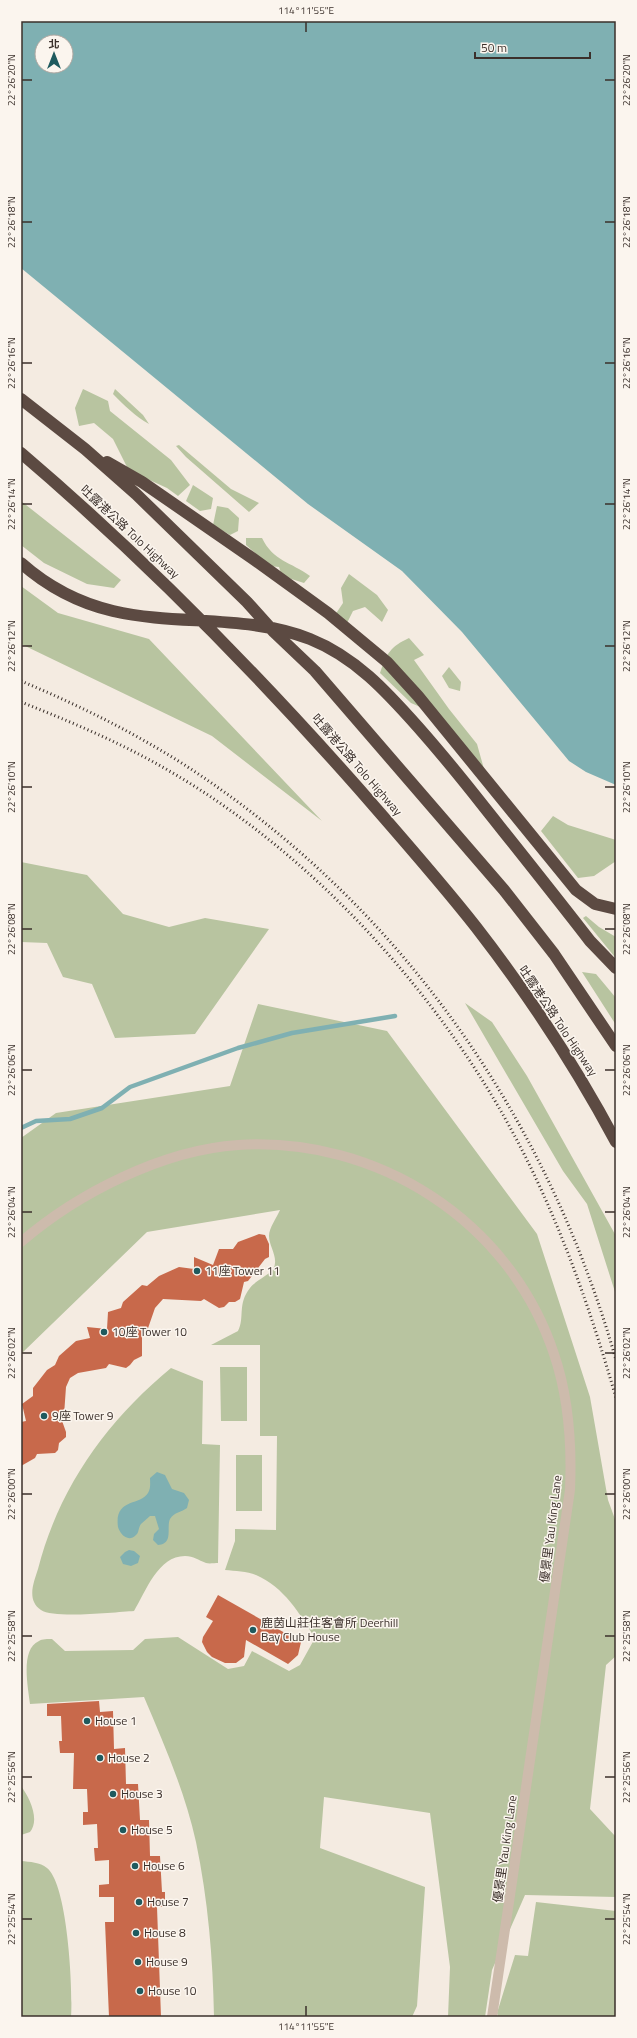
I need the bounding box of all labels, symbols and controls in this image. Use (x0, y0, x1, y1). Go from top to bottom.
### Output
text: 114°11'55"E (278, 3, 335, 18)
north arrow (34, 34, 74, 74)
scale bar (475, 34, 590, 60)
text: 北 (49, 36, 60, 52)
text: 50 m (481, 38, 507, 57)
text: 22°26'20"N (4, 54, 19, 106)
text: 22°26'20"N (619, 54, 634, 106)
text: 22°26'18"N (4, 196, 19, 248)
text: 22°26'18"N (619, 196, 634, 248)
text: 22°26'16"N (4, 337, 19, 389)
text: 22°26'16"N (619, 337, 634, 389)
text: 22°26'14"N (4, 478, 19, 530)
text: 22°26'14"N (619, 478, 634, 530)
street label: 吐露港公路 Tolo Highway (76, 480, 185, 583)
text: 22°26'12"N (4, 620, 19, 672)
text: 22°26'12"N (619, 620, 634, 672)
street label: 吐露港公路 Tolo Highway (308, 709, 407, 820)
text: 22°26'10"N (4, 761, 19, 813)
text: 22°26'10"N (619, 761, 634, 813)
text: 22°26'08"N (4, 903, 19, 955)
text: 22°26'08"N (619, 903, 634, 955)
street label: 吐露港公路 Tolo Highway (514, 961, 603, 1080)
text: 22°26'06"N (4, 1044, 19, 1096)
text: 22°26'06"N (619, 1044, 634, 1096)
text: 22°26'04"N (4, 1186, 19, 1238)
text: 22°26'04"N (619, 1186, 634, 1238)
place label: 11座 Tower 11 (205, 1261, 280, 1280)
marker: 11座 Tower 11 (192, 1266, 202, 1276)
place label: 10座 Tower 10 (112, 1322, 187, 1341)
text: 22°26'02"N (4, 1327, 19, 1379)
marker: 10座 Tower 10 (99, 1327, 109, 1337)
text: 22°26'02"N (619, 1327, 634, 1379)
place label: 9座 Tower 9 (52, 1406, 114, 1425)
marker: 9座 Tower 9 (39, 1411, 49, 1421)
text: 22°26'00"N (4, 1468, 19, 1520)
text: 22°26'00"N (619, 1468, 634, 1520)
street label: 優景里 Yau King Lane (534, 1474, 567, 1584)
text: 22°25'58"N (4, 1610, 19, 1662)
text: 22°25'58"N (619, 1610, 634, 1662)
place label: 鹿茵山莊住客會所 Deerhill Bay Club House (261, 1613, 398, 1646)
marker: 鹿茵山莊住客會所 Deerhill Bay Club House (248, 1625, 258, 1635)
place label: House 1 (95, 1711, 137, 1730)
marker: House 1 (82, 1716, 92, 1726)
place label: House 2 (108, 1748, 150, 1767)
text: 22°25'56"N (4, 1751, 19, 1803)
text: 22°25'56"N (619, 1751, 634, 1803)
marker: House 2 (95, 1753, 105, 1763)
place label: House 3 (121, 1784, 163, 1803)
marker: House 3 (108, 1789, 118, 1799)
street label: 優景里 Yau King Lane (488, 1794, 521, 1904)
place label: House 5 (131, 1820, 173, 1839)
marker: House 5 (118, 1825, 128, 1835)
place label: House 6 (143, 1856, 185, 1875)
marker: House 6 (130, 1861, 140, 1871)
place label: House 7 (147, 1892, 189, 1911)
text: 22°25'54"N (4, 1893, 19, 1945)
text: 22°25'54"N (619, 1893, 634, 1945)
marker: House 7 (134, 1897, 144, 1907)
place label: House 8 (144, 1923, 186, 1942)
marker: House 8 (131, 1928, 141, 1938)
place label: House 9 (146, 1952, 188, 1971)
marker: House 9 (133, 1957, 143, 1967)
place label: House 10 (148, 1981, 197, 2000)
marker: House 10 (135, 1986, 145, 1996)
text: 114°11'55"E (278, 2019, 335, 2034)

